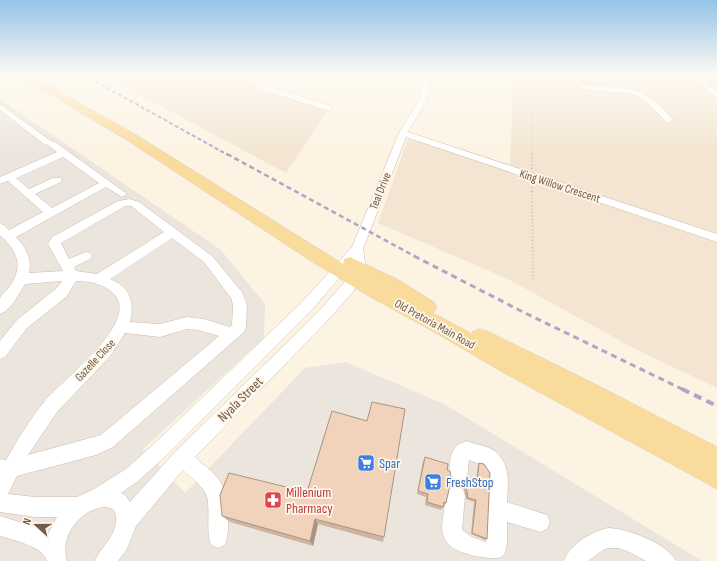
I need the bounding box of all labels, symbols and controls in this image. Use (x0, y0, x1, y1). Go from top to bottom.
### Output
street label: King Willow Crescent (517, 166, 603, 207)
street label: Teal Drive (366, 170, 395, 212)
street label: Old Pretoria Main Road (392, 296, 478, 353)
street label: Gazelle Close (72, 336, 119, 385)
street label: Nyala Street (214, 373, 267, 426)
supermarket icon: Spar (356, 453, 376, 473)
place label: Spar (379, 455, 400, 472)
supermarket icon: FreshStop (423, 472, 443, 492)
place label: FreshStop (446, 474, 494, 491)
place label: Millenium Pharmacy (286, 484, 333, 517)
pharmacy icon: Millenium Pharmacy (263, 490, 283, 510)
north arrow (16, 505, 56, 545)
text: N (20, 516, 34, 527)

